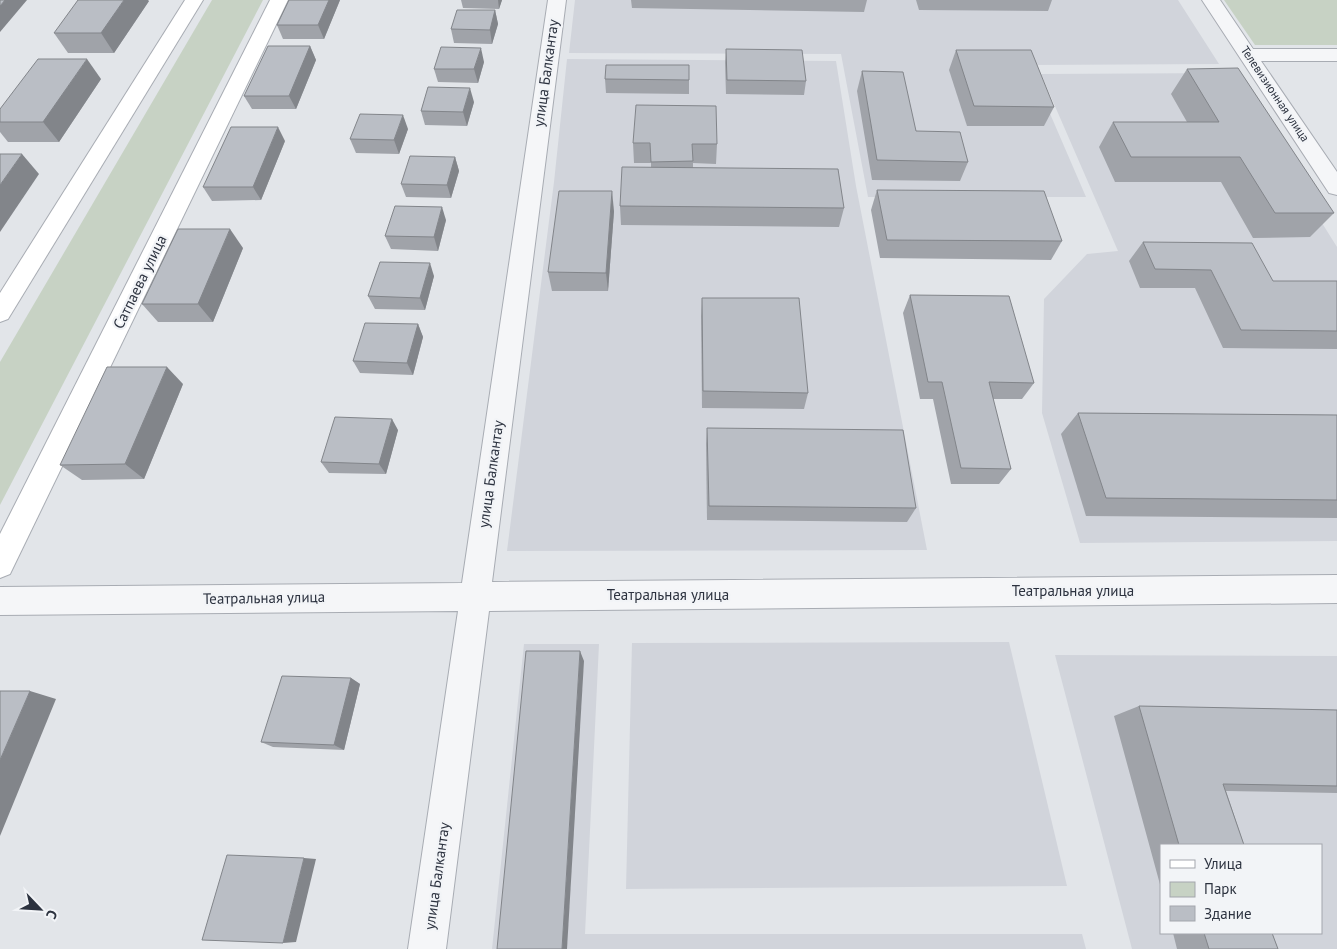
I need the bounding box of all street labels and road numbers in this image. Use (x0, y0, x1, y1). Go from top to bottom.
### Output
street label: улица Балкантау (529, 18, 562, 128)
street label: Телевизионная улица (1238, 43, 1313, 144)
street label: Сатпаева улица (109, 232, 170, 332)
street label: улица Балкантау (474, 419, 507, 529)
street label: Театральная улица (1012, 581, 1134, 600)
street label: Театральная улица (607, 585, 729, 604)
street label: Театральная улица (203, 587, 325, 608)
street label: улица Балкантау (420, 821, 453, 931)

